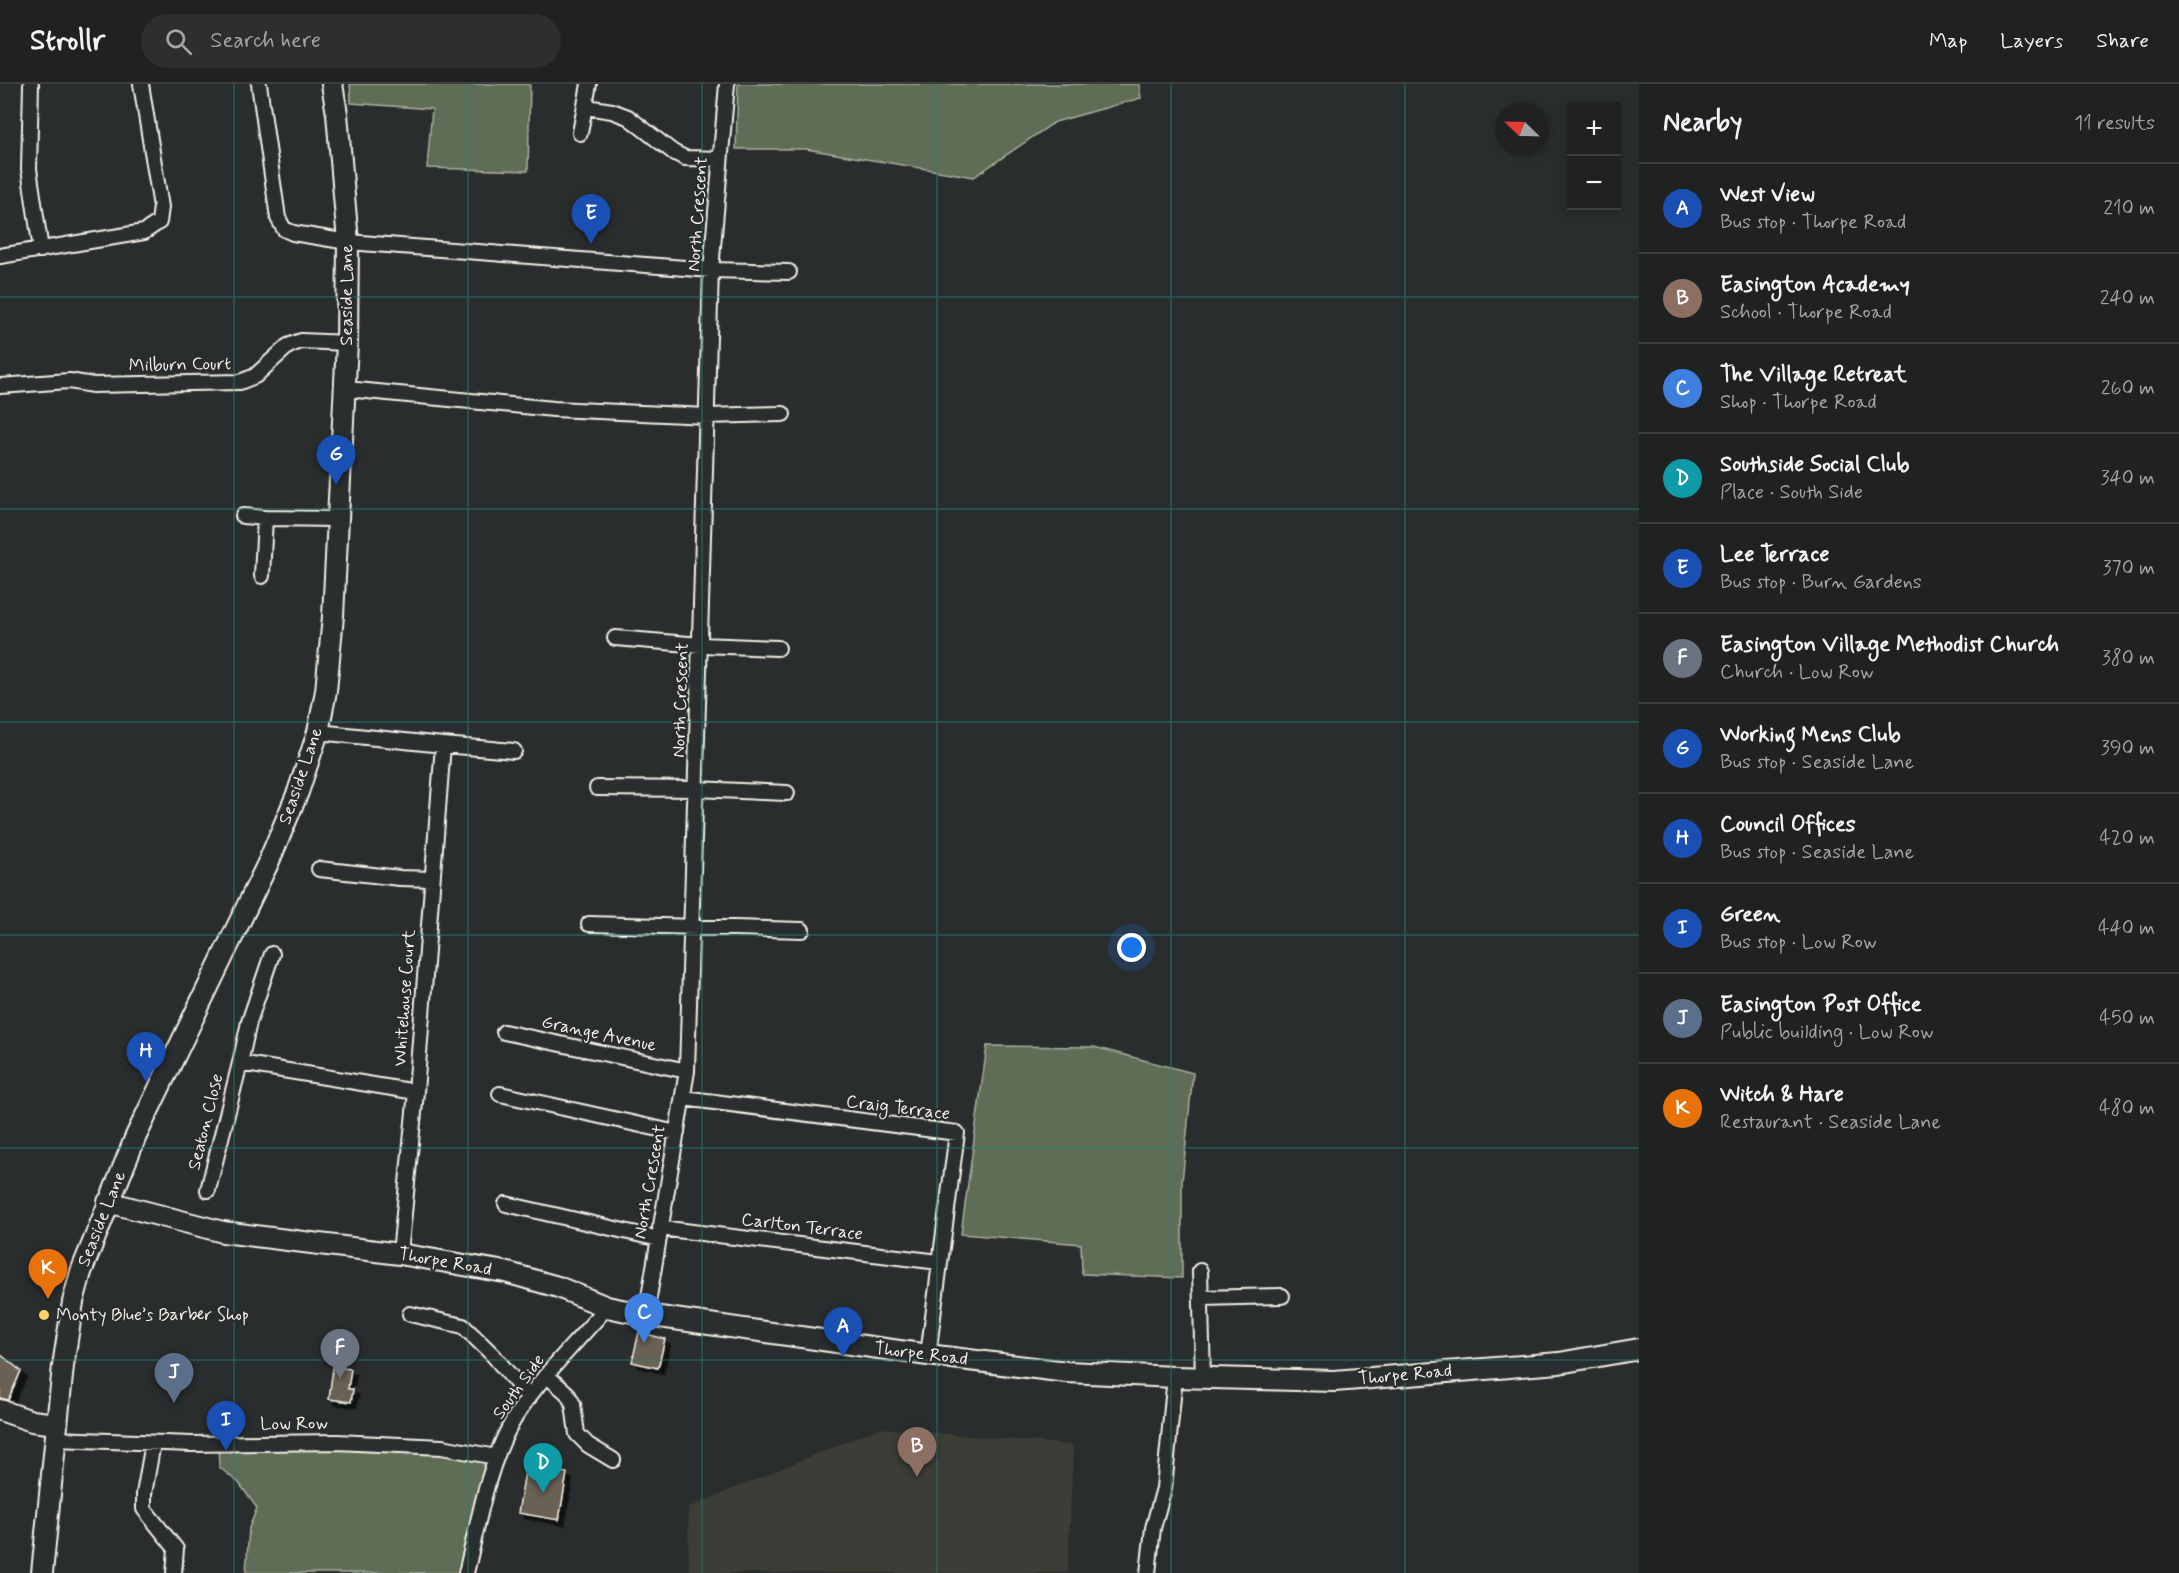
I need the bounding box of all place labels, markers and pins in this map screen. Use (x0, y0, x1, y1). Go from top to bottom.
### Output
pin: E (572, 194, 610, 244)
pin: G (316, 436, 356, 485)
pin: H (126, 1032, 166, 1082)
pin: K (28, 1250, 68, 1299)
pin: C (624, 1294, 664, 1343)
place label: Monty Blue’s Barber Shop (56, 1303, 249, 1327)
marker: Monty Blue’s Barber Shop (37, 1308, 51, 1322)
pin: A (824, 1308, 862, 1357)
pin: F (320, 1330, 360, 1379)
pin: J (154, 1354, 194, 1403)
pin: I (206, 1402, 246, 1451)
pin: B (898, 1428, 936, 1477)
pin: D (524, 1444, 562, 1493)

